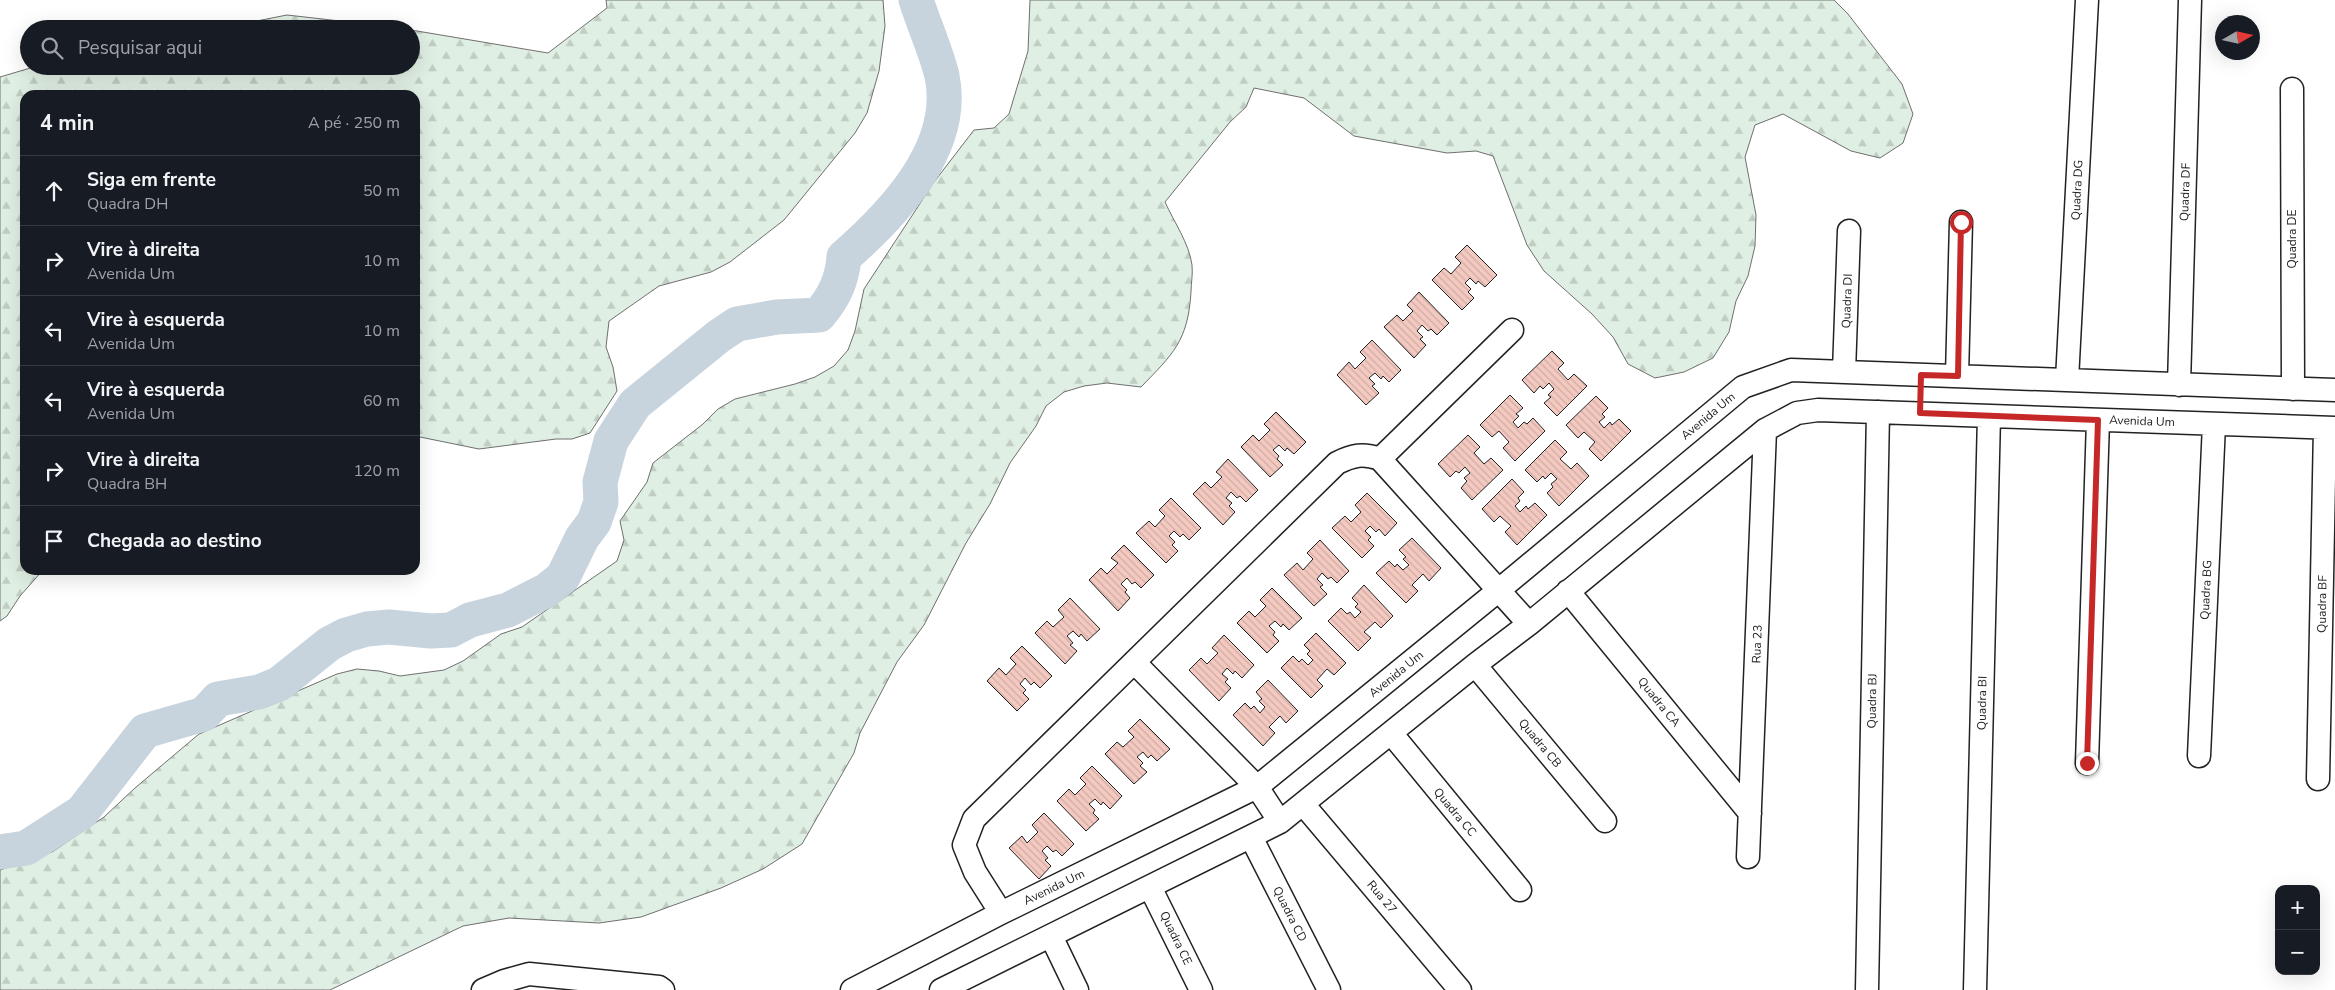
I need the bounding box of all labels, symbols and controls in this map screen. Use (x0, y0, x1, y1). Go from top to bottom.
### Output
north arrow (2215, 15, 2260, 60)
search box (20, 20, 420, 75)
icon: search (38, 34, 66, 62)
text: Pesquisar aqui (78, 35, 202, 61)
text: 4 min (40, 109, 94, 137)
text: A pé · 250 m (308, 112, 400, 134)
street label: Quadra DG (2067, 159, 2087, 221)
street label: Quadra DF (2176, 162, 2194, 221)
text: Siga em frente (87, 167, 216, 193)
icon: ahead (40, 177, 68, 205)
text: 50 m (363, 180, 400, 202)
text: Quadra DH (87, 193, 168, 215)
street label: Quadra DE (2284, 210, 2300, 268)
route start (1950, 211, 1973, 234)
text: Vire à direita (87, 237, 200, 263)
icon: right (40, 247, 68, 275)
text: 10 m (363, 250, 400, 272)
text: Avenida Um (87, 263, 175, 285)
street label: Quadra DI (1838, 273, 1856, 329)
text: Vire à esquerda (87, 307, 225, 333)
icon: left (40, 317, 68, 345)
text: 10 m (363, 320, 400, 342)
text: Avenida Um (87, 333, 175, 355)
text: Vire à esquerda (87, 377, 225, 403)
icon: left (40, 387, 68, 415)
street label: Avenida Um (1678, 389, 1738, 443)
text: 60 m (363, 390, 400, 412)
text: Avenida Um (87, 403, 175, 425)
street label: Avenida Um (2109, 412, 2175, 430)
text: Vire à direita (87, 447, 200, 473)
icon: right (40, 457, 68, 485)
text: 120 m (353, 460, 400, 482)
text: Quadra BH (87, 473, 167, 495)
icon: arrive (40, 527, 68, 555)
text: Chegada ao destino (87, 528, 262, 554)
street label: Quadra BG (2196, 560, 2216, 620)
street label: Quadra BF (2313, 575, 2331, 633)
street label: Rua 23 (1748, 624, 1766, 664)
street label: Avenida Um (1365, 647, 1427, 701)
street label: Quadra BJ (1864, 673, 1880, 729)
street label: Quadra CA (1634, 674, 1684, 730)
street label: Quadra BI (1974, 676, 1990, 730)
street label: Quadra CB (1515, 715, 1565, 771)
route end (2076, 752, 2099, 775)
street label: Quadra CC (1430, 784, 1480, 840)
street label: Avenida Um (1021, 865, 1087, 909)
street label: Rua 27 (1363, 877, 1401, 917)
street label: Quadra CD (1269, 884, 1311, 944)
map controls (2275, 885, 2320, 975)
button: + (2275, 885, 2320, 930)
street label: Quadra CE (1156, 908, 1196, 968)
button: − (2275, 930, 2320, 975)

